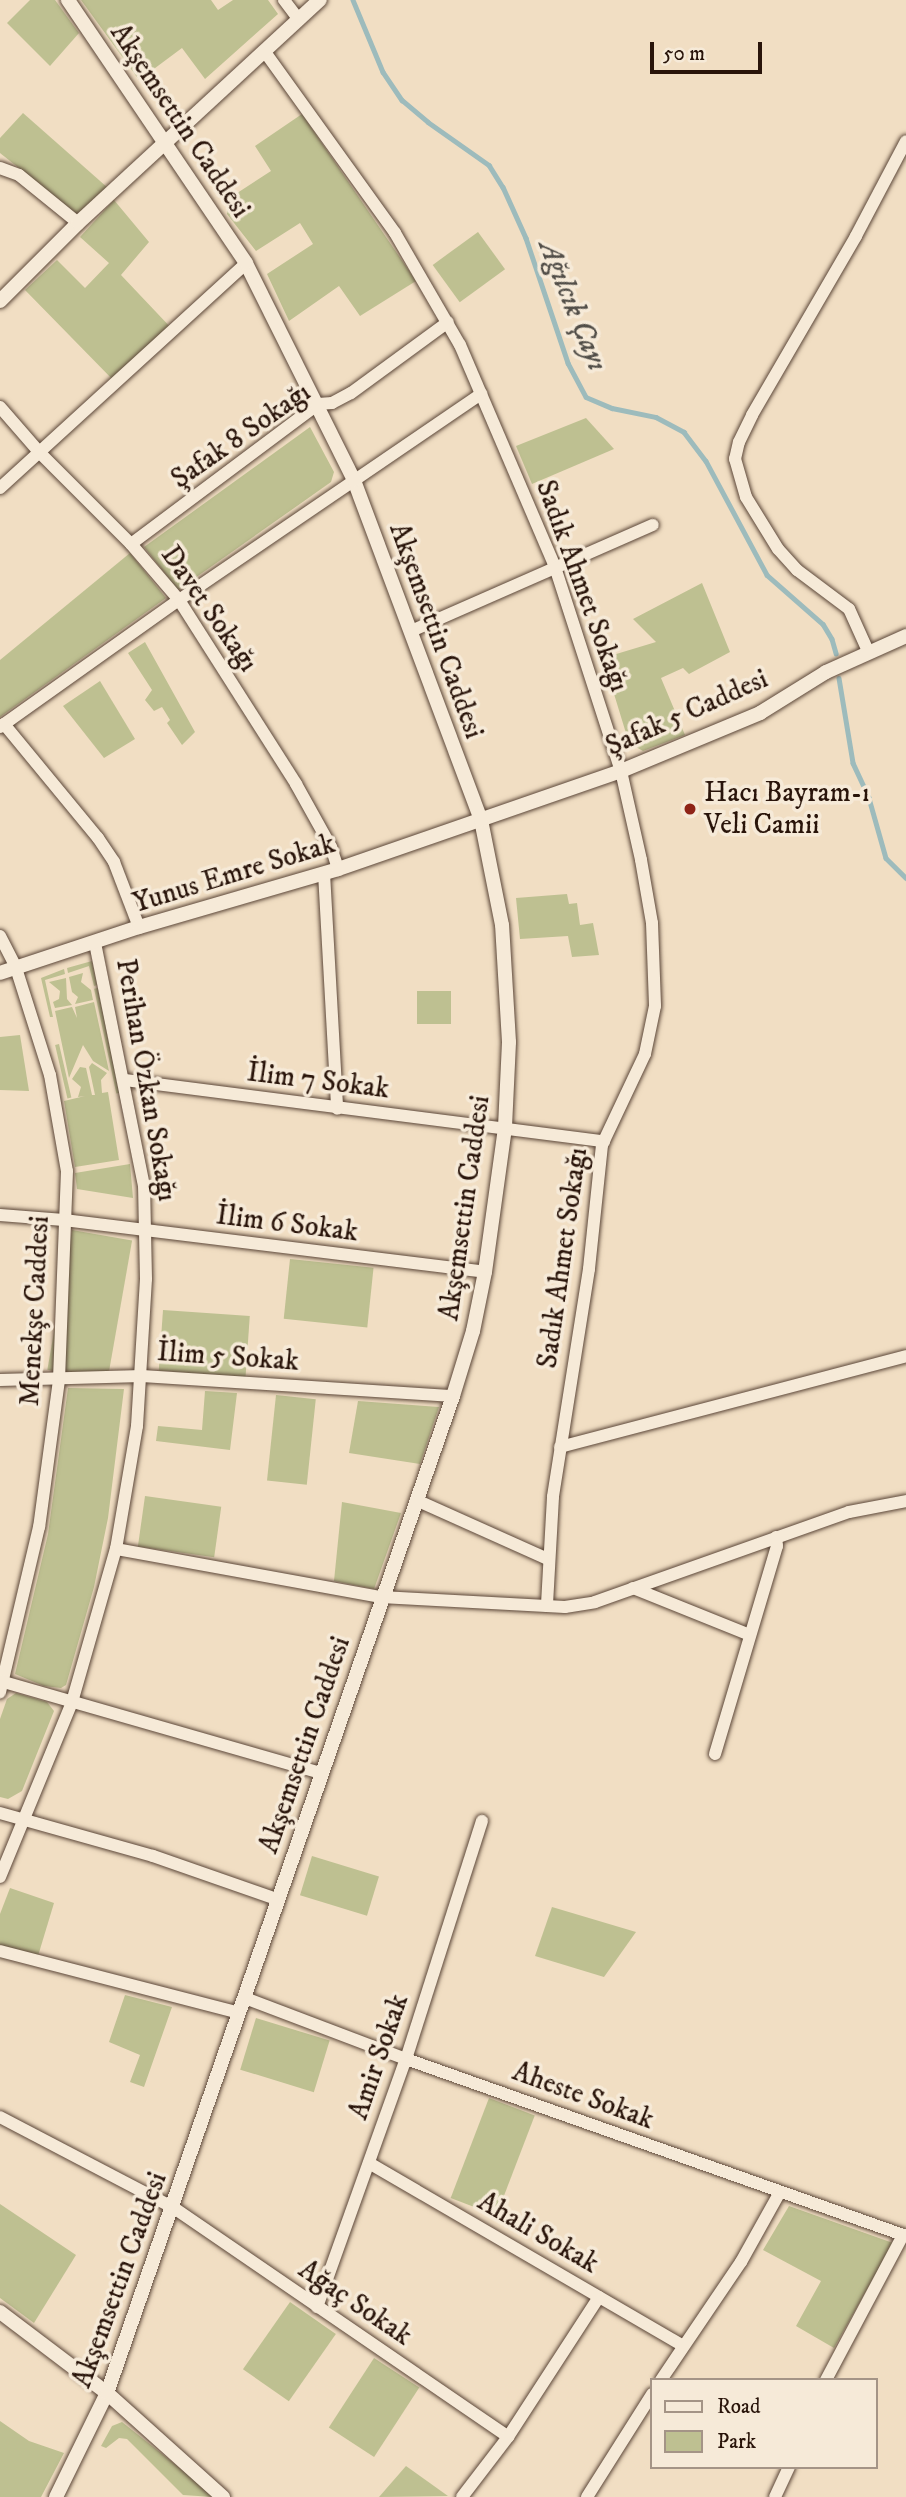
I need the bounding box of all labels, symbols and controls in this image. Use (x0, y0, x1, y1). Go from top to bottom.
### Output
street label: Akşemsettin Caddesi (103, 17, 257, 225)
scale bar (654, 28, 766, 72)
text: 50 m (663, 41, 705, 67)
water label: Ağılcık Çayı (530, 236, 614, 376)
street label: Şafak 8 Sokağı (165, 376, 317, 496)
street label: Sadık Ahmet Sokağı (528, 476, 636, 696)
street label: Akşemsettin Caddesi (381, 519, 491, 743)
street label: Davet Sokağı (153, 539, 265, 679)
street label: Şafak 5 Caddesi (601, 662, 773, 764)
place label: Hacı Bayram-ı Veli Camii (704, 776, 869, 842)
marker: Hacı Bayram-ı Veli Camii (682, 801, 698, 817)
street label: Yunus Emre Sokak (129, 827, 339, 921)
street label: Perihan Özkan Sokağı (108, 956, 184, 1204)
street label: İlim 7 Sokak (245, 1056, 391, 1106)
street label: Akşemsettin Caddesi (433, 1093, 497, 1323)
street label: Sadık Ahmet Sokağı (531, 1145, 595, 1371)
street label: İlim 6 Sokak (214, 1199, 360, 1249)
street label: Menekşe Caddesi (13, 1215, 57, 1407)
street label: İlim 5 Sokak (156, 1335, 300, 1379)
street label: Akşemsettin Caddesi (252, 1632, 358, 1858)
street label: Amir Sokak (342, 1990, 416, 2124)
street label: Aheste Sokak (508, 2055, 658, 2137)
street label: Akşemsettin Caddesi (65, 2168, 175, 2392)
street label: Ahali Sokak (472, 2185, 604, 2281)
street label: Ağaç Sokak (292, 2253, 418, 2353)
legend (650, 2378, 878, 2469)
text: Road (717, 2394, 761, 2420)
text: Park (717, 2429, 756, 2455)

